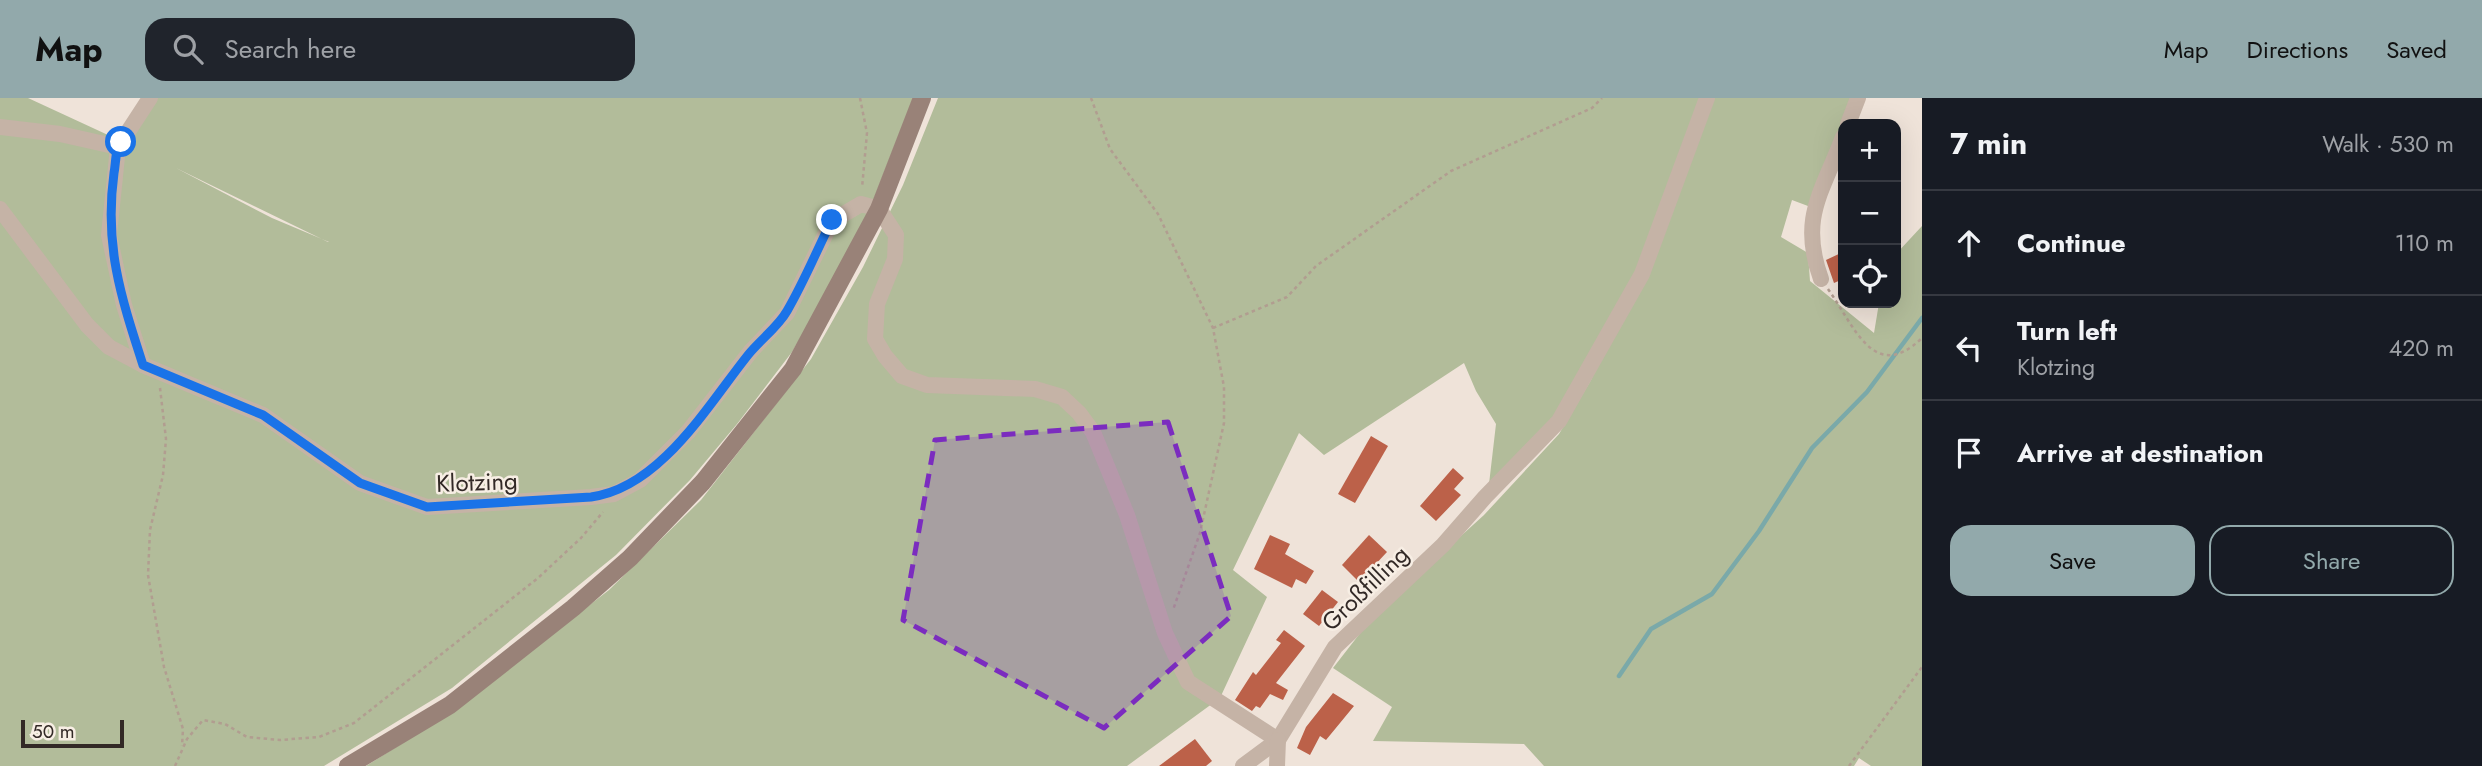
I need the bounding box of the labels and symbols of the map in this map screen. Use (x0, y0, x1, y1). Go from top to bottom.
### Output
route start (105, 126, 136, 157)
route end (816, 204, 847, 235)
street label: Klotzing (436, 463, 518, 501)
street label: Großfilling (1313, 537, 1417, 639)
scale bar (21, 717, 124, 749)

